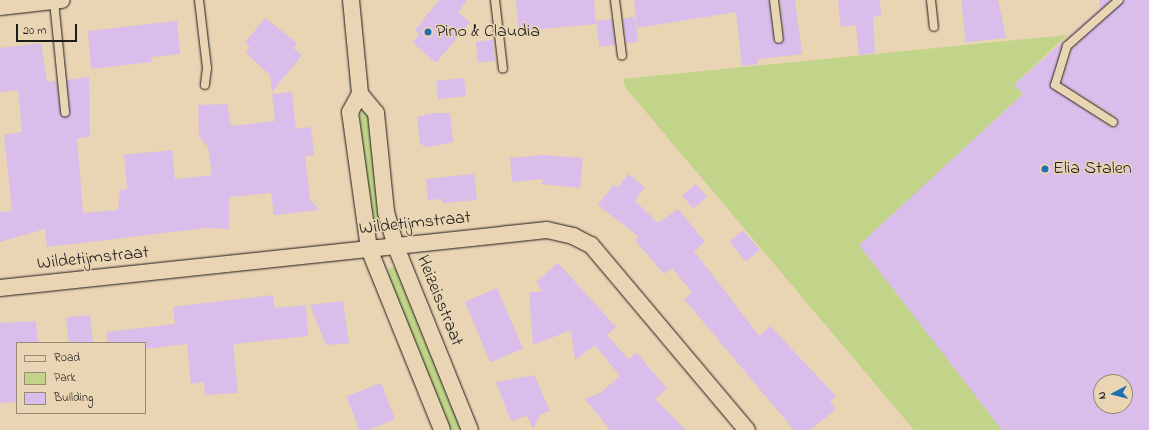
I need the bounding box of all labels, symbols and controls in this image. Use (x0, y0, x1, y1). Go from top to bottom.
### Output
scale bar (18, 16, 79, 42)
place label: Pino & Claudia (436, 21, 540, 43)
text: 20 m (23, 22, 46, 40)
marker: Pino & Claudia (423, 27, 433, 37)
place label: Elia Stalen (1053, 158, 1132, 180)
marker: Elia Stalen (1040, 164, 1050, 174)
street label: Wildetijmstraat (358, 207, 472, 241)
street label: Wildetijmstraat (36, 242, 150, 276)
street label: Heizeisstraat (411, 252, 467, 350)
legend (16, 342, 146, 414)
text: Road (54, 349, 80, 367)
text: Park (54, 369, 76, 387)
north arrow (1093, 374, 1133, 414)
text: Building (54, 389, 93, 407)
text: N (1094, 391, 1110, 400)

